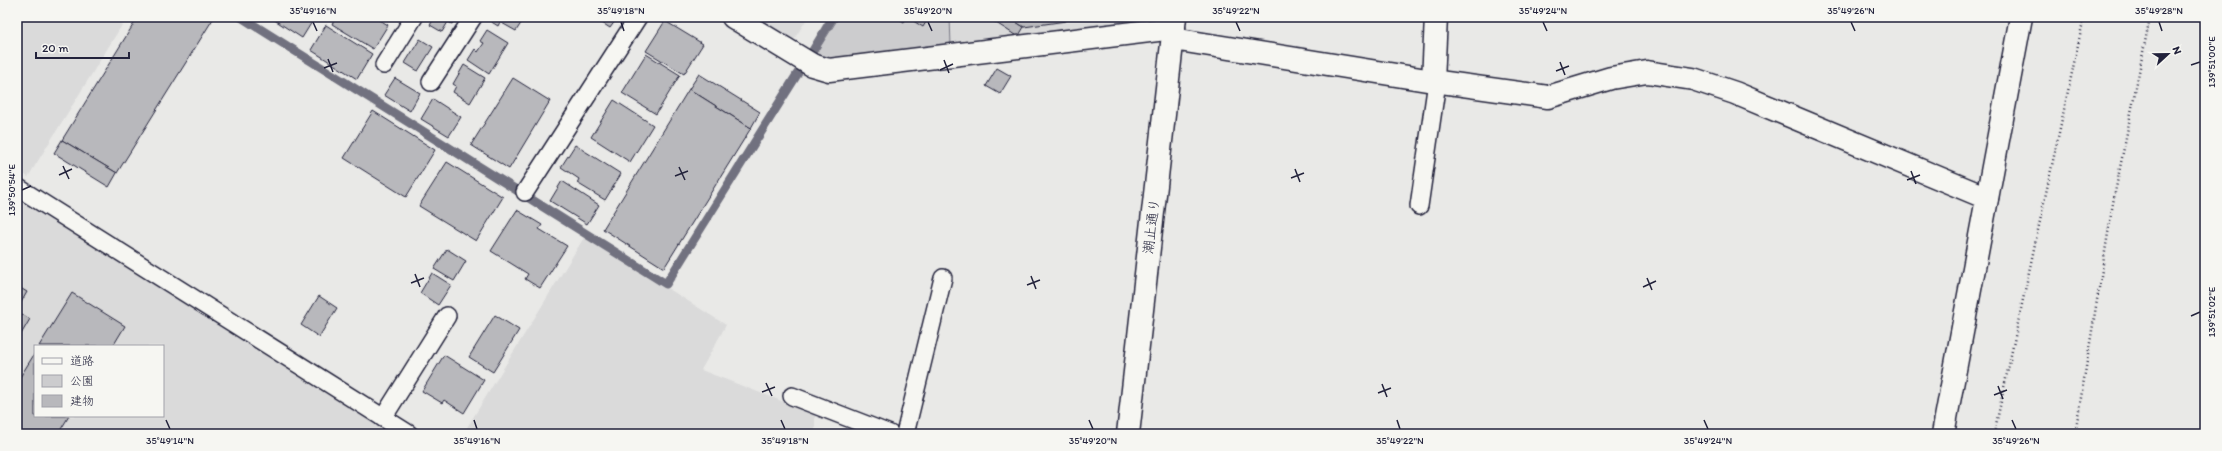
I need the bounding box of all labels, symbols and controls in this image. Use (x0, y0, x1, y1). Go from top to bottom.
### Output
text: 35°49'16"N (289, 4, 337, 17)
text: 35°49'18"N (597, 4, 645, 17)
text: 35°49'20"N (904, 4, 953, 17)
text: 35°49'22"N (1212, 4, 1260, 17)
text: 35°49'24"N (1519, 4, 1567, 17)
text: 35°49'26"N (1827, 4, 1875, 17)
text: 35°49'28"N (2135, 4, 2183, 17)
scale bar (36, 34, 129, 60)
north arrow (2148, 34, 2188, 74)
text: 139°51'00"E (2205, 36, 2218, 88)
text: 20 m (42, 41, 69, 55)
text: N (2169, 45, 2184, 56)
text: 139°50'54"E (5, 164, 18, 216)
street label: 潮止通り (1140, 197, 1163, 255)
text: 139°51'02"E (2205, 286, 2218, 337)
legend (34, 345, 164, 417)
text: 道路 (70, 354, 94, 368)
text: 公園 (70, 374, 94, 388)
text: 建物 (70, 394, 94, 408)
text: 35°49'14"N (146, 434, 194, 447)
text: 35°49'16"N (453, 434, 501, 447)
text: 35°49'18"N (761, 434, 809, 447)
text: 35°49'20"N (1069, 434, 1118, 447)
text: 35°49'22"N (1376, 434, 1424, 447)
text: 35°49'24"N (1684, 434, 1732, 447)
text: 35°49'26"N (1992, 434, 2040, 447)

